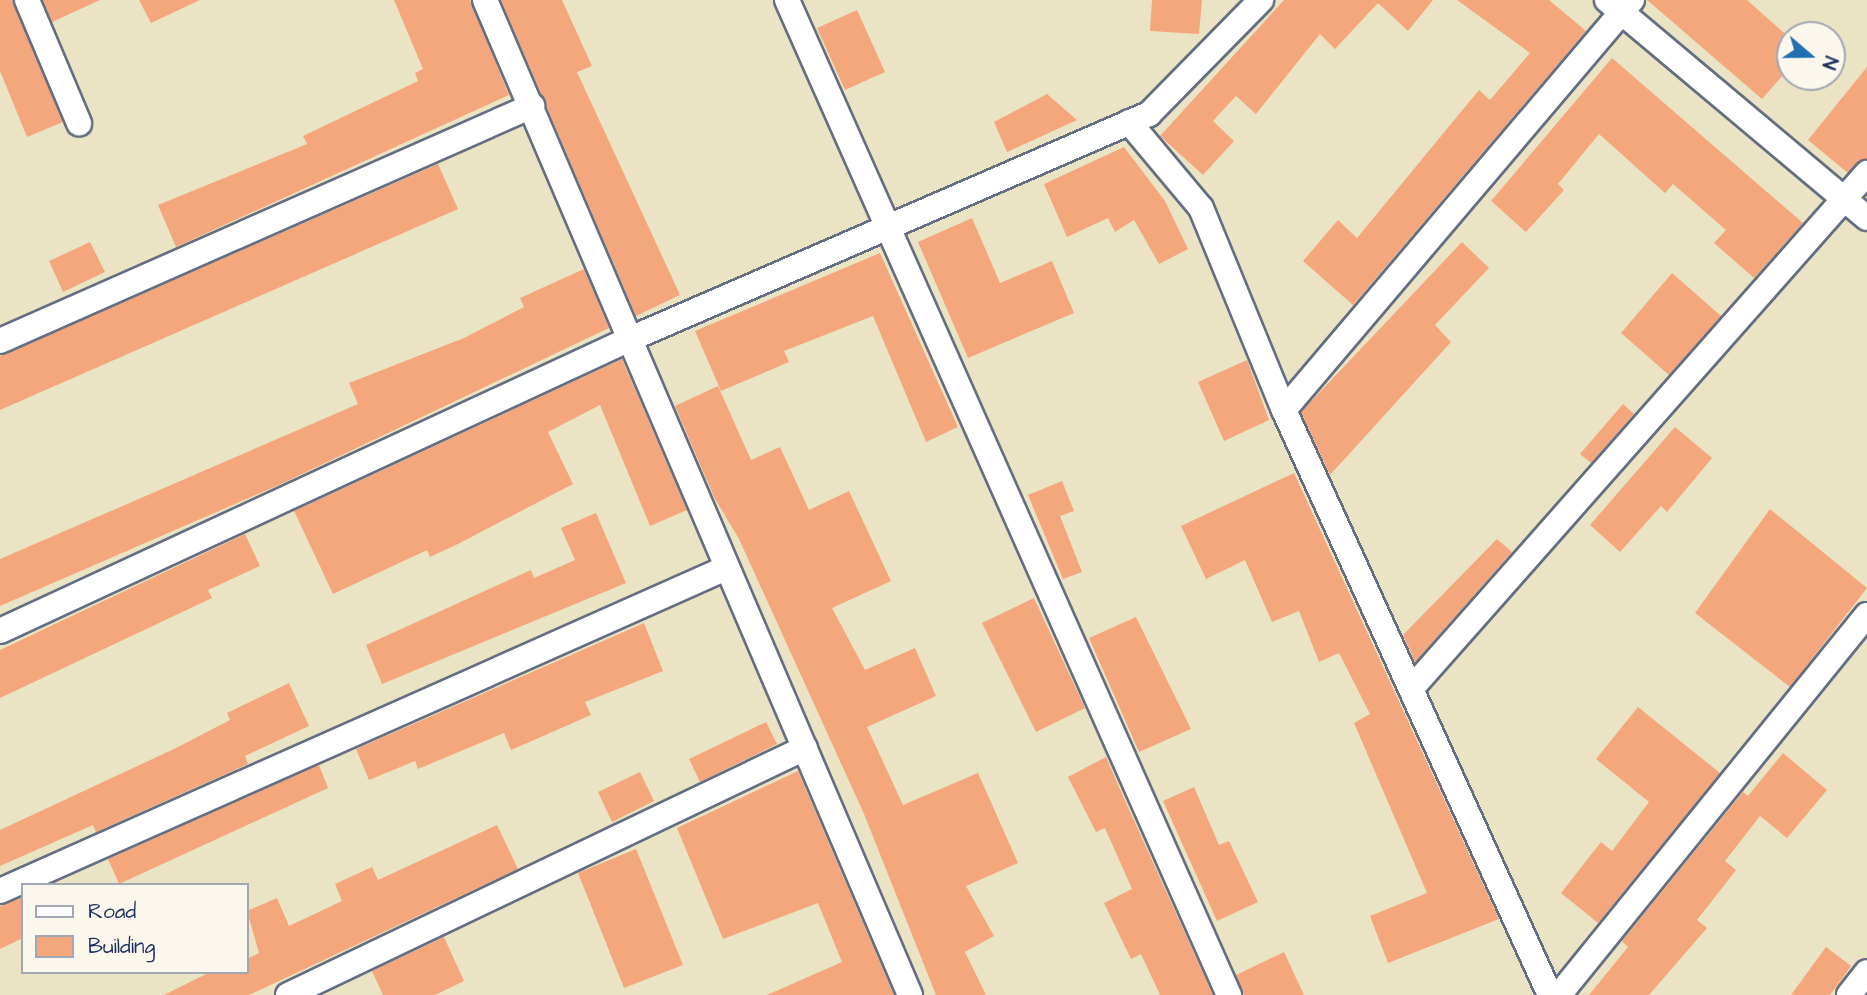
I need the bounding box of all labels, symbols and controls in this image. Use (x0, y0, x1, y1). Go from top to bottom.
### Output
north arrow (1776, 21, 1846, 91)
text: N (1815, 52, 1844, 73)
legend (21, 883, 248, 974)
text: Road (88, 897, 136, 926)
text: Building (88, 932, 155, 961)

